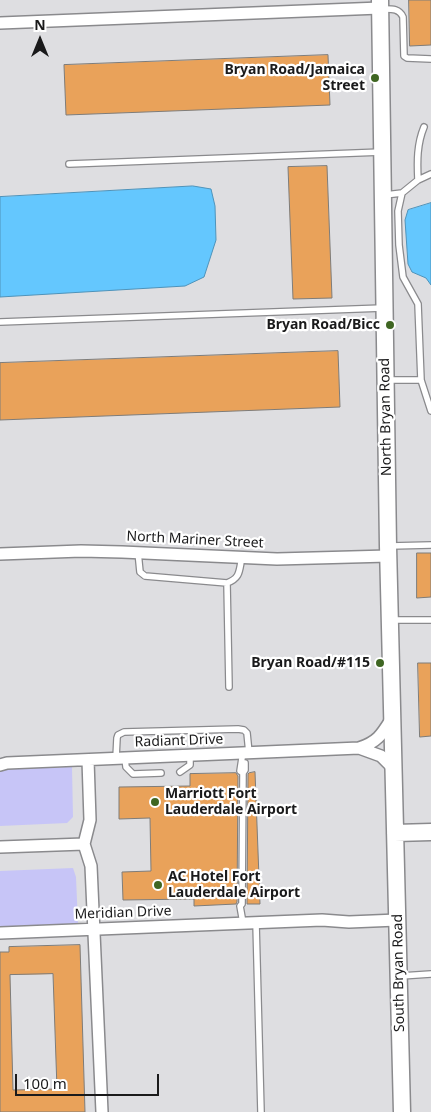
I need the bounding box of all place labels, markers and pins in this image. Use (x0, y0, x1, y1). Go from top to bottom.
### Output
place label: Bryan Road/Jamaica Street (224, 62, 365, 94)
marker: Bryan Road/Jamaica Street (369, 72, 381, 84)
place label: Bryan Road/Bicc (266, 317, 380, 333)
marker: Bryan Road/Bicc (384, 319, 396, 331)
place label: Bryan Road/#115 (251, 655, 370, 671)
marker: Bryan Road/#115 (374, 657, 386, 669)
place label: Marriott Fort Lauderdale Airport (165, 786, 297, 819)
marker: Marriott Fort Lauderdale Airport (149, 796, 161, 808)
place label: AC Hotel Fort Lauderdale Airport (168, 869, 300, 902)
marker: AC Hotel Fort Lauderdale Airport (152, 879, 164, 891)

